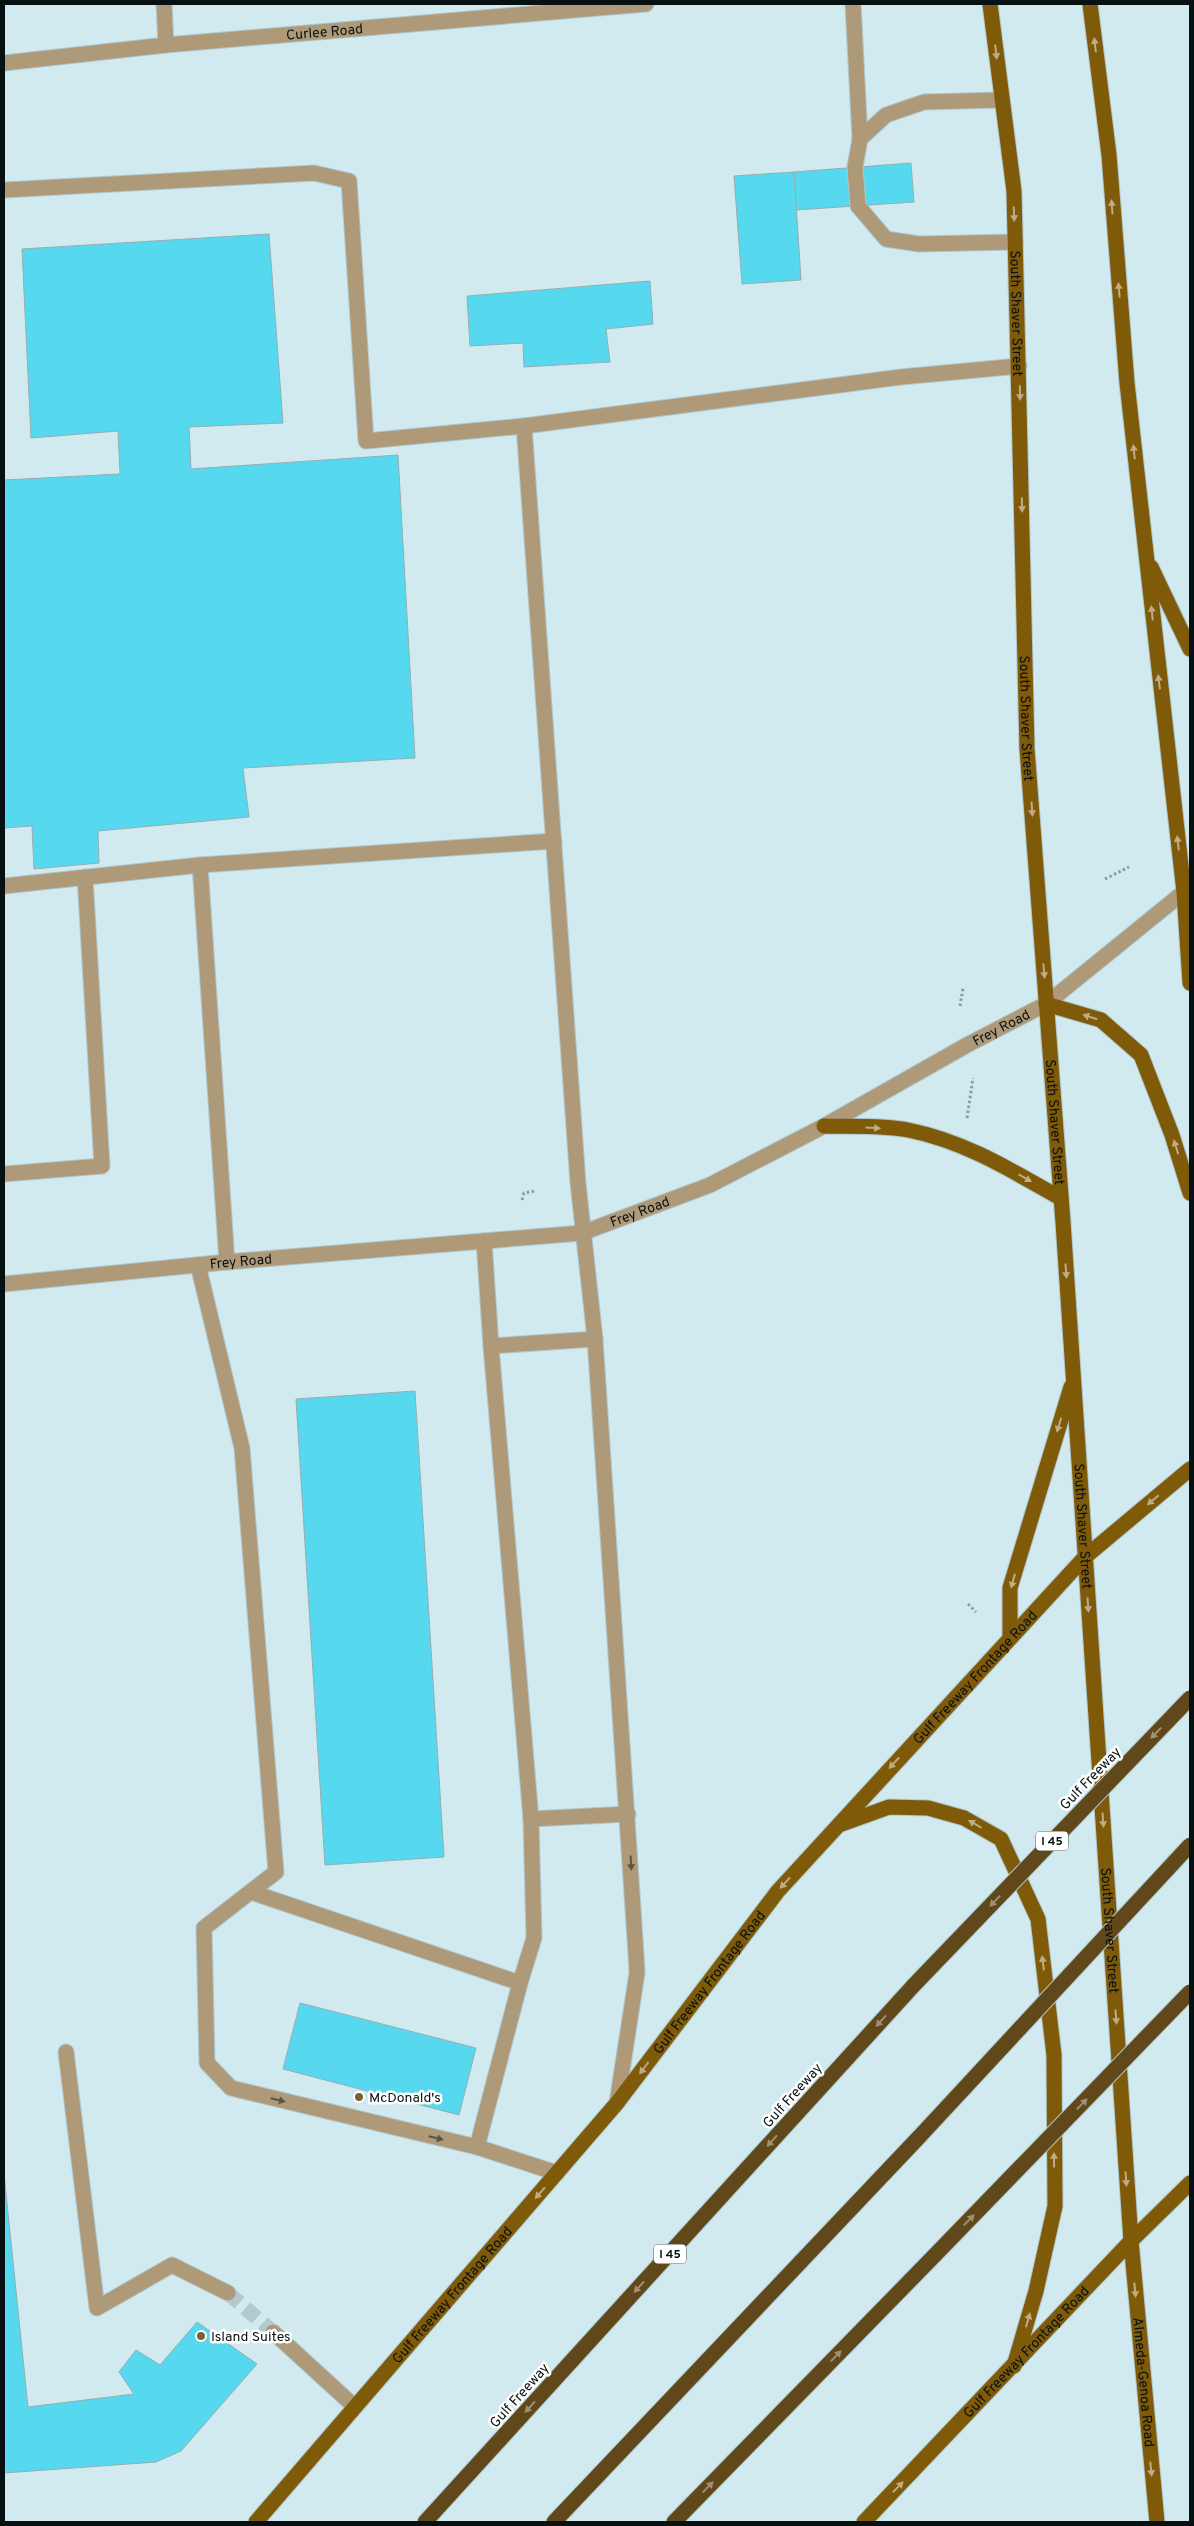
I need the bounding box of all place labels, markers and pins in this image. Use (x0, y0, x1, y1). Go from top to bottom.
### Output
place label: McDonald's (369, 2090, 441, 2107)
marker: McDonald's (353, 2091, 365, 2103)
place label: Island Suites (211, 2329, 291, 2346)
marker: Island Suites (195, 2330, 207, 2342)

